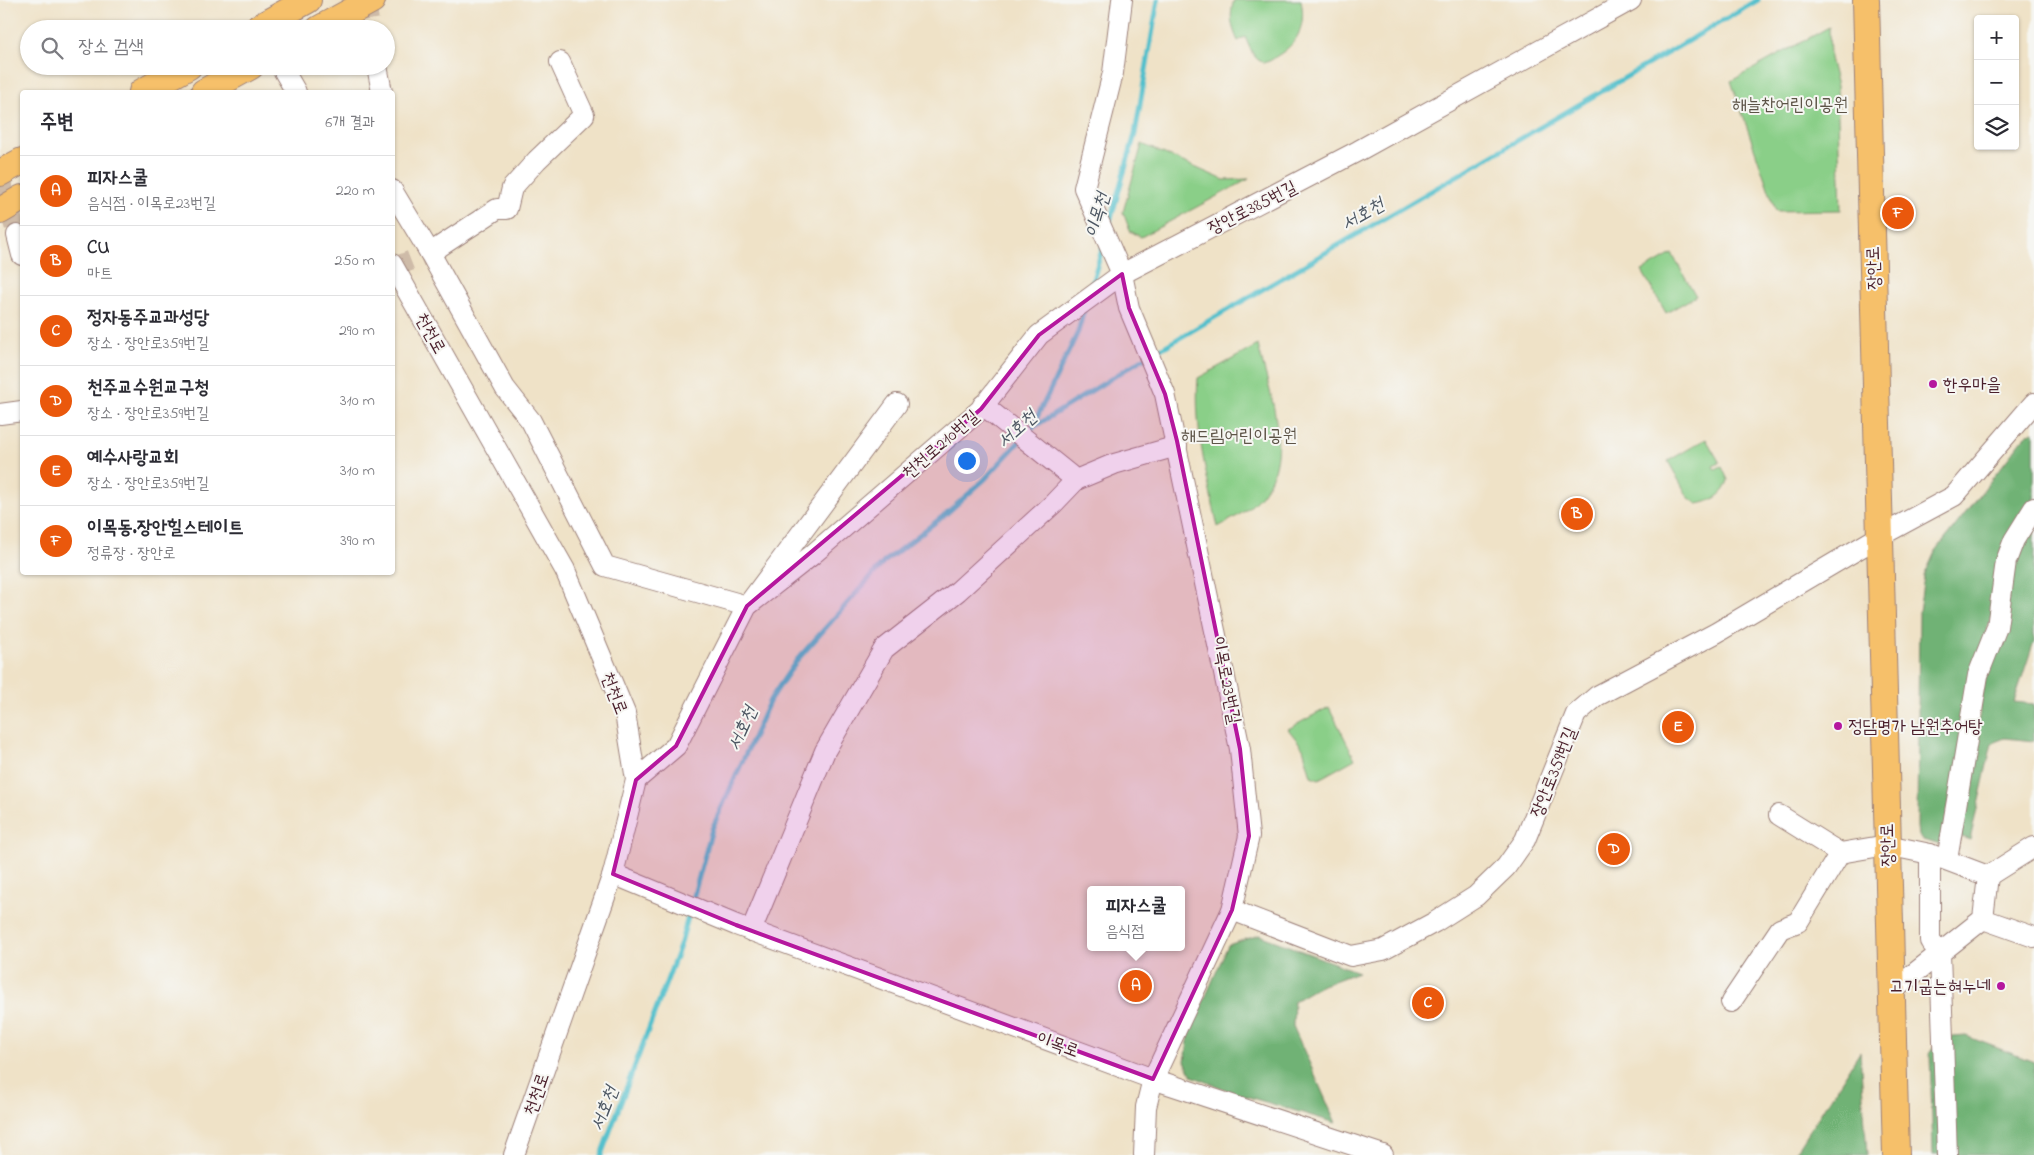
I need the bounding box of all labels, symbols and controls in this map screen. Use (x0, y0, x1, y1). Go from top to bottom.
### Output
map controls (1974, 15, 2019, 150)
button: + (1974, 15, 2019, 60)
search box (20, 20, 395, 75)
icon: search (38, 34, 66, 62)
text: 장소 검색 (78, 34, 144, 61)
button: − (1974, 60, 2019, 105)
park label: 해늘찬어린이공원 (1732, 93, 1848, 119)
button: layers (1974, 105, 2019, 150)
text: 주변 (40, 108, 74, 138)
text: 6개 결과 (325, 111, 375, 135)
text: 피자스쿨 (87, 165, 148, 192)
street label: 장안로385번길 (1204, 175, 1302, 242)
text: A (51, 179, 61, 203)
text: 220 m (336, 179, 375, 203)
water label: 이목천 (1079, 188, 1118, 241)
water label: 서호천 (1337, 191, 1391, 238)
text: 음식점 · 이목로23번길 (87, 192, 216, 216)
pin: F (1882, 194, 1914, 232)
text: CU (87, 235, 109, 262)
street label: 장안로 (1861, 246, 1889, 290)
text: B (51, 249, 61, 273)
text: 250 m (335, 249, 375, 273)
text: 마트 (87, 262, 113, 286)
text: 정자동주교과성당 (87, 305, 209, 332)
street label: 천천로 (407, 309, 451, 359)
text: C (52, 319, 60, 343)
text: 290 m (339, 319, 375, 343)
text: 장소 · 장안로359번길 (87, 332, 209, 356)
place label: 한우마을 (1943, 373, 2001, 399)
text: 천주교수원교구청 (87, 375, 209, 402)
marker: 한우마을 (1927, 378, 1939, 390)
text: D (50, 389, 62, 413)
text: 310 m (340, 389, 375, 413)
text: 장소 · 장안로359번길 (87, 402, 209, 426)
water label: 서호천 (992, 403, 1045, 455)
street label: 천천로210번길 (897, 404, 986, 486)
park label: 해드림어린이공원 (1181, 424, 1297, 450)
text: 예수사랑교회 (87, 445, 179, 472)
your location (954, 448, 980, 474)
text: E (51, 459, 61, 483)
text: 310 m (340, 459, 375, 483)
text: 장소 · 장안로359번길 (87, 472, 209, 496)
pin: B (1561, 495, 1593, 533)
text: 이목동.장안힐스테이트 (87, 515, 244, 542)
text: F (51, 529, 61, 553)
text: 390 m (340, 529, 375, 553)
text: 정류장 · 장안로 (87, 542, 176, 566)
street label: 이목로23번길 (1204, 634, 1246, 727)
street label: 천천로 (593, 669, 633, 719)
water label: 서호천 (722, 701, 766, 755)
pin: E (1662, 708, 1694, 746)
place label: 정담명가 남원추어탕 (1848, 715, 1983, 741)
marker: 정담명가 남원추어탕 (1832, 720, 1844, 732)
street label: 장안로359번길 (1525, 723, 1585, 822)
street label: 장안로 (1876, 823, 1902, 867)
pin: D (1598, 830, 1630, 868)
popup (1087, 886, 1185, 951)
text: 피자스쿨 (1105, 893, 1167, 920)
text: 음식점 (1105, 920, 1144, 944)
pin: A (1120, 967, 1152, 1005)
place label: 고기굽는혀누네 (1890, 975, 1991, 1001)
marker: 고기굽는혀누네 (1995, 980, 2007, 992)
pin: C (1412, 984, 1444, 1022)
street label: 이목로 (1032, 1026, 1082, 1066)
street label: 천천로 (519, 1070, 557, 1119)
water label: 서호천 (585, 1081, 627, 1135)

